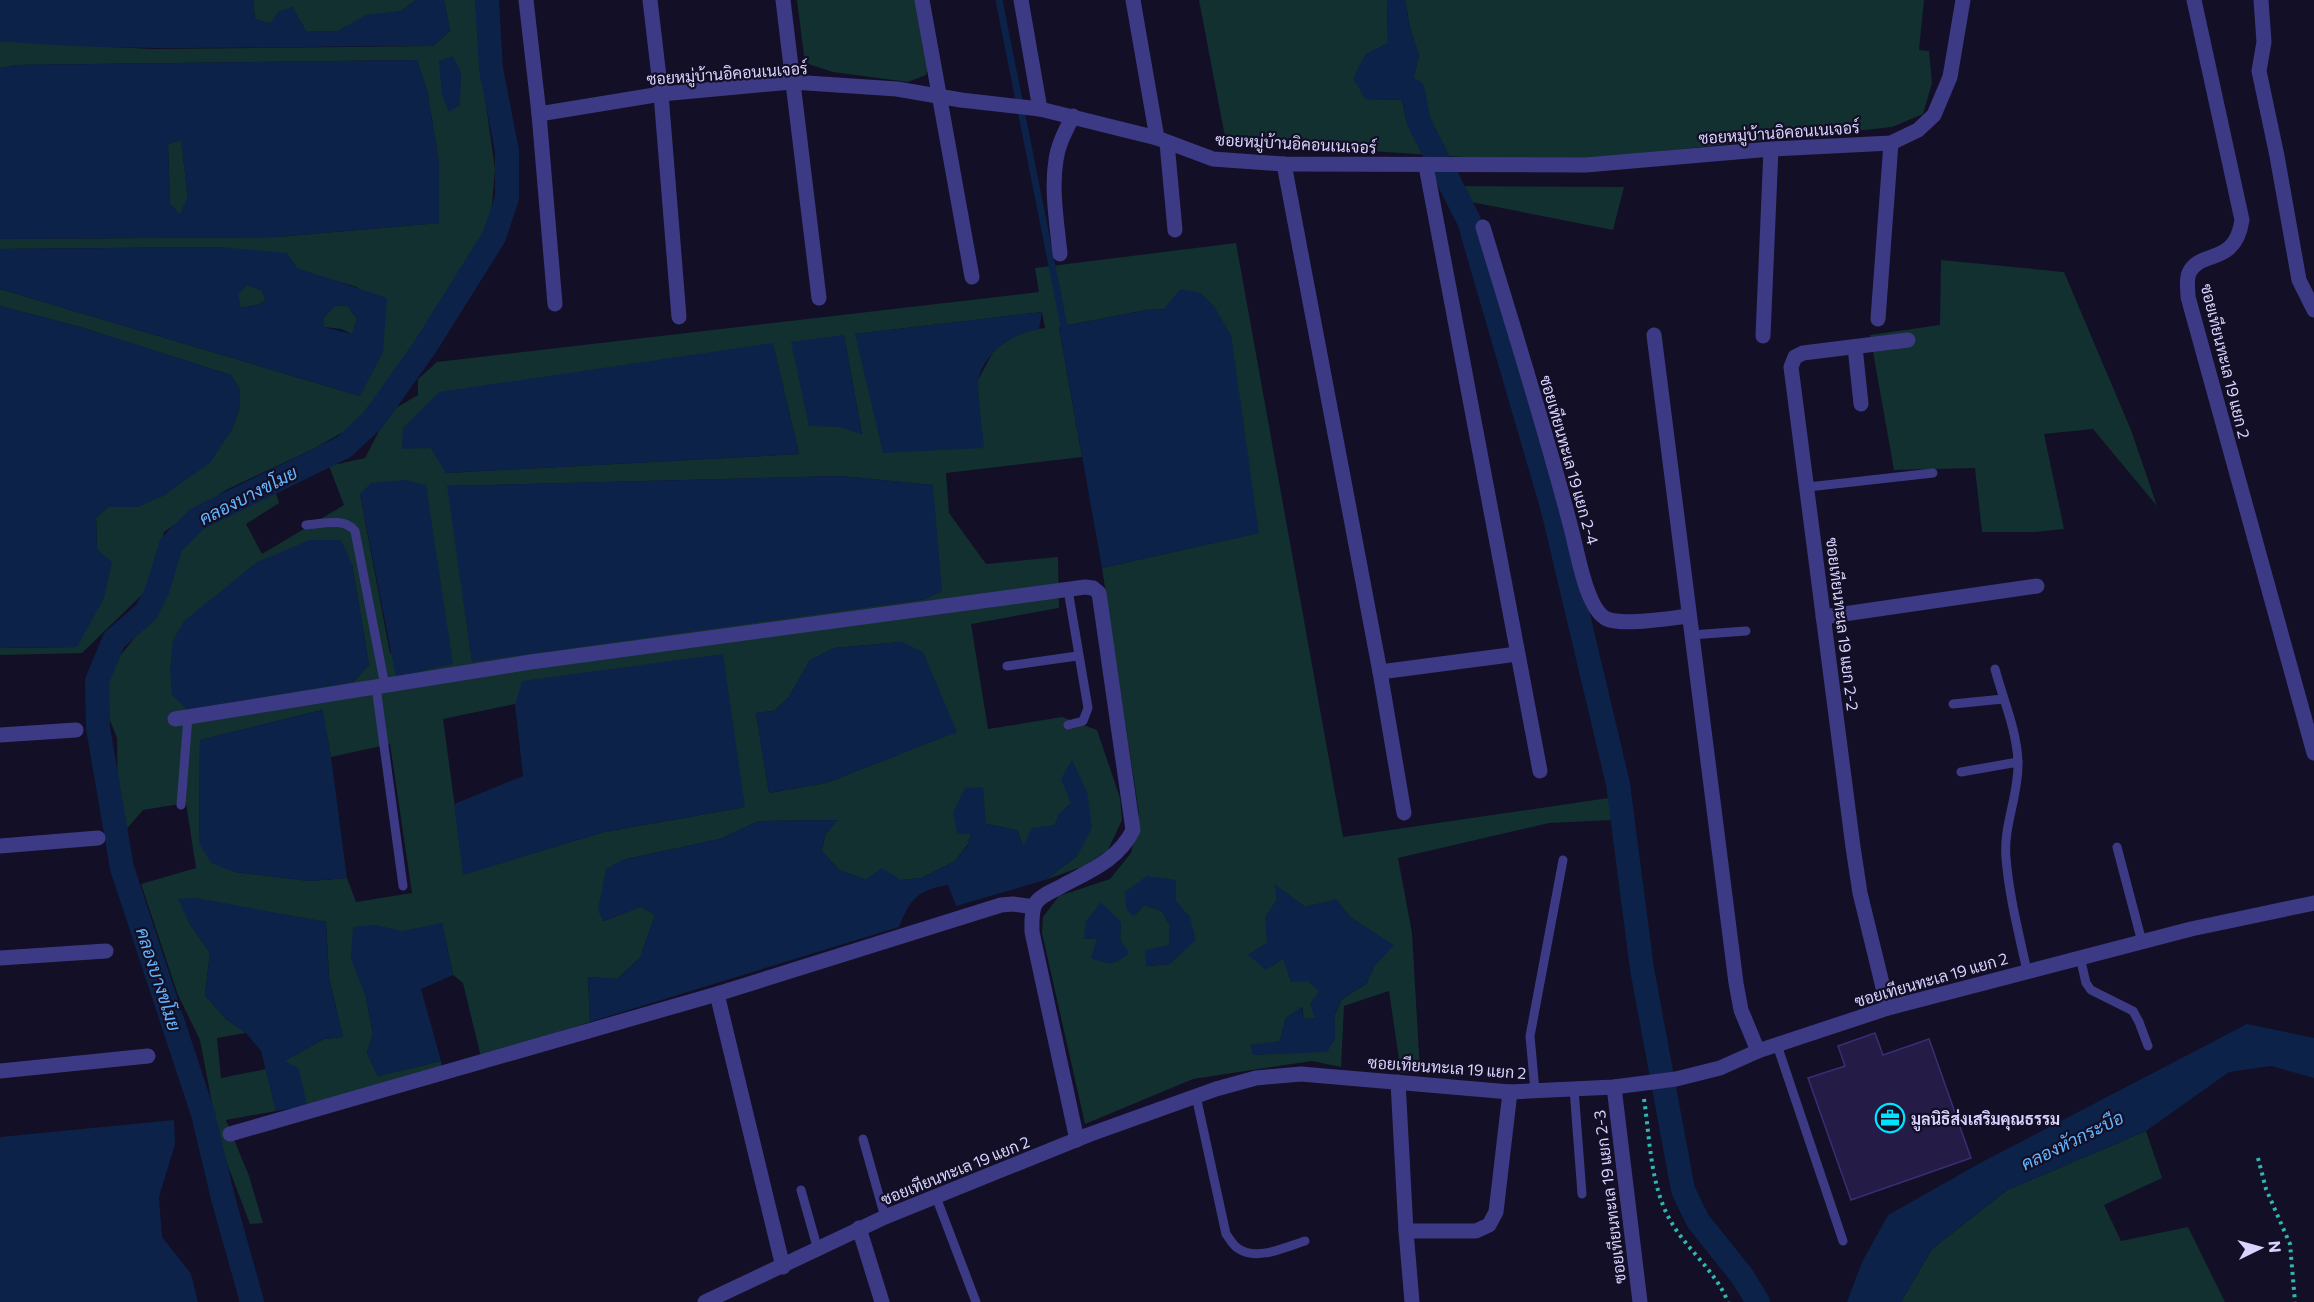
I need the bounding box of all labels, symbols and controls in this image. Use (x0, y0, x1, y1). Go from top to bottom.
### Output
street label: ซอยหมู่บ้านอิคอนเนเจอร์ (646, 56, 809, 91)
street label: ซอยหมู่บ้านอิคอนเนเจอร์ (1698, 115, 1861, 150)
street label: ซอยหมู่บ้านอิคอนเนเจอร์ (1215, 127, 1377, 160)
street label: ซอยเทียนทะเล 19 แยก 2 (2198, 281, 2255, 440)
street label: ซอยเทียนทะเล 19 แยก 2-4 (1537, 373, 1604, 547)
water label: คลองบางขโมย (195, 460, 301, 529)
street label: ซอยเทียนทะเล 19 แยก 2-2 (1823, 536, 1864, 712)
water label: คลองบางขโมย (132, 924, 187, 1033)
street label: ซอยเทียนทะเล 19 แยก 2 (1852, 947, 2010, 1010)
street label: ซอยเทียนทะเล 19 แยก 2 (1367, 1051, 1527, 1082)
office icon: มูลนิธิส่งเสริมคุณธรรม (1874, 1102, 1906, 1134)
water label: คลองหัวกระบือ (2017, 1105, 2127, 1174)
street label: ซอยเทียนทะเล 19 แยก 2-3 (1588, 1109, 1629, 1285)
place label: มูลนิธิส่งเสริมคุณธรรม (1911, 1109, 2060, 1132)
street label: ซอยเทียนทะเล 19 แยก 2 (877, 1130, 1032, 1209)
north arrow (2230, 1218, 2290, 1278)
text: N (2265, 1240, 2285, 1253)

